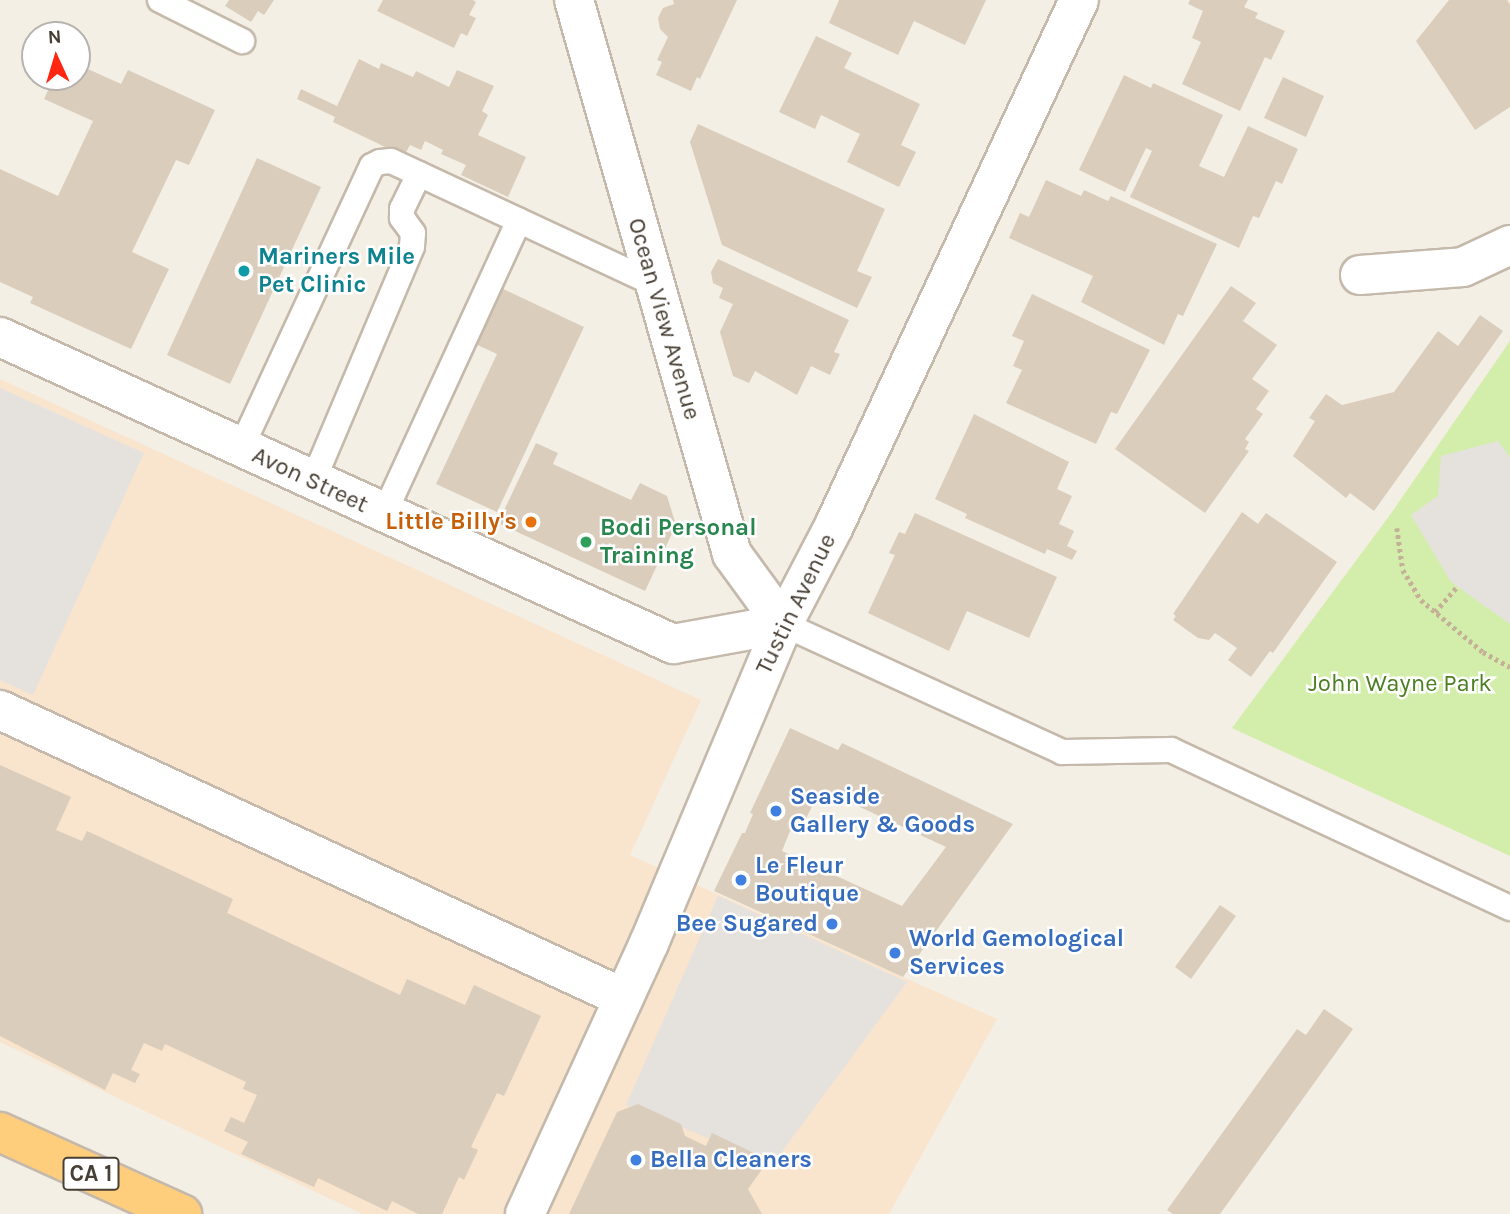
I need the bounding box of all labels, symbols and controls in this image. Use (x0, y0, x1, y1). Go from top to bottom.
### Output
north arrow (21, 21, 91, 91)
text: N (47, 26, 62, 48)
street label: Ocean View Avenue (621, 215, 707, 423)
place label: Mariners Mile Pet Clinic (258, 243, 415, 299)
marker: Mariners Mile Pet Clinic (236, 263, 252, 279)
street label: Avon Street (247, 441, 373, 519)
place label: Little Billy's (385, 508, 517, 536)
marker: Little Billy's (523, 514, 539, 530)
place label: Bodi Personal Training (600, 514, 756, 570)
street label: Tustin Avenue (750, 529, 842, 679)
marker: Bodi Personal Training (578, 534, 594, 550)
park label: John Wayne Park (1308, 670, 1492, 698)
place label: Seaside Gallery & Goods (790, 783, 975, 839)
marker: Seaside Gallery & Goods (768, 803, 784, 819)
place label: Le Fleur Boutique (755, 852, 859, 908)
marker: Le Fleur Boutique (733, 872, 749, 888)
place label: Bee Sugared (676, 910, 818, 938)
marker: Bee Sugared (824, 916, 840, 932)
place label: World Gemological Services (909, 925, 1124, 981)
marker: World Gemological Services (887, 945, 903, 961)
place label: Bella Cleaners (650, 1146, 812, 1174)
marker: Bella Cleaners (628, 1152, 644, 1168)
road number: CA 1 (61, 1154, 121, 1194)

